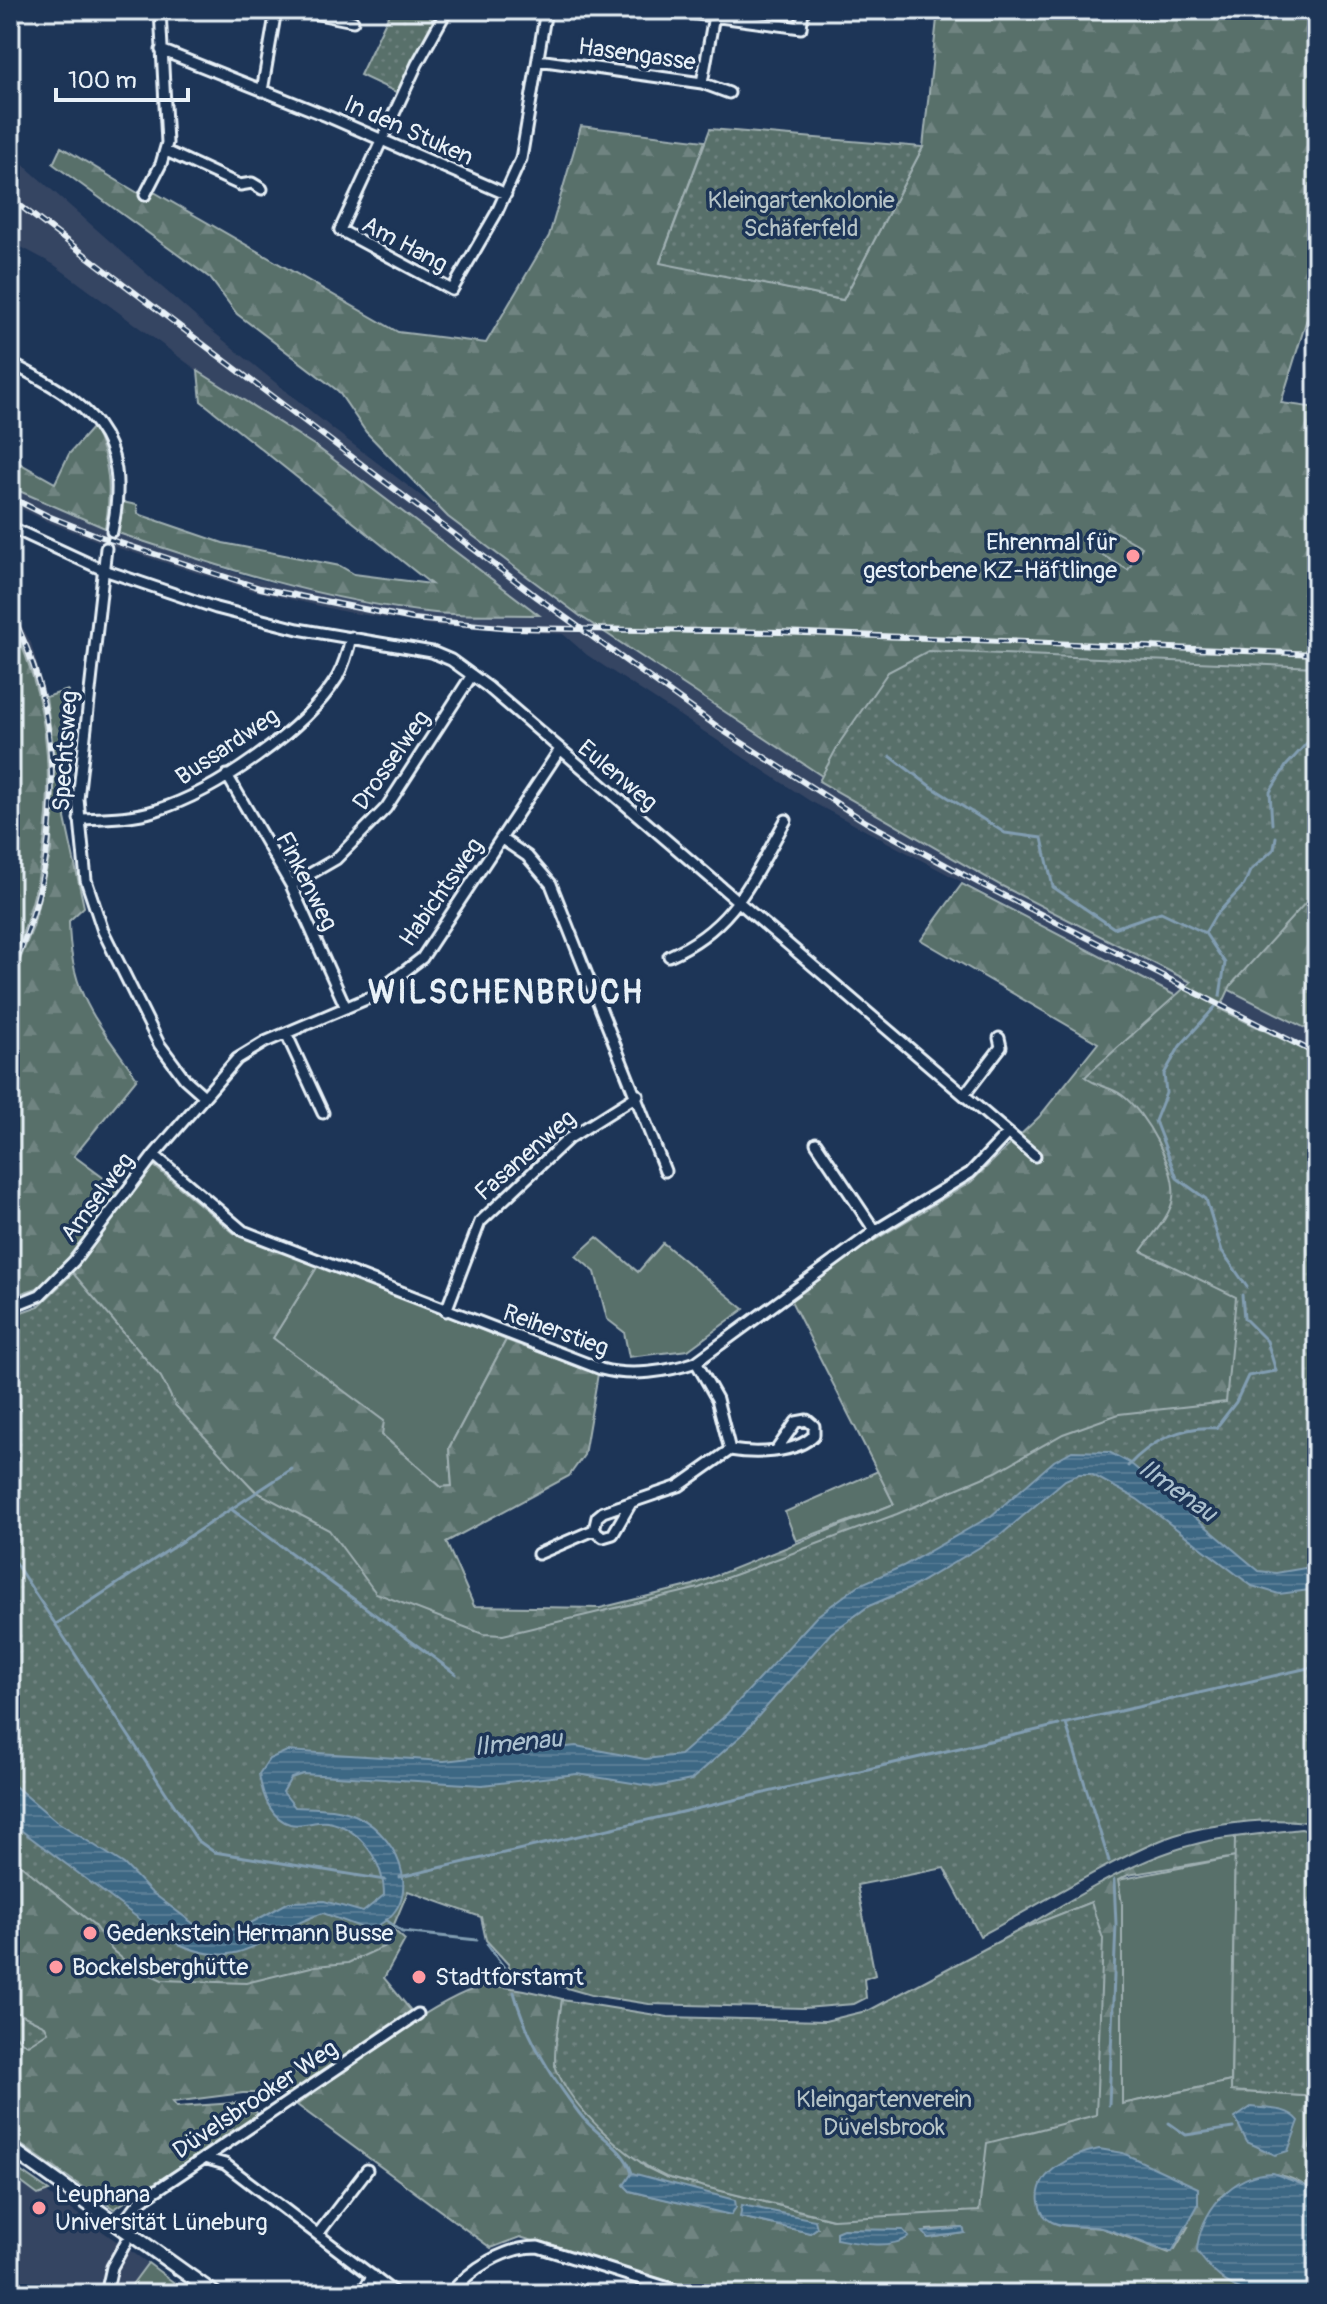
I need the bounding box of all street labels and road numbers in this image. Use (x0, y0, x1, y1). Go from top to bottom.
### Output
street label: Hasengasse (576, 32, 698, 77)
street label: In den Stuken (340, 89, 478, 172)
street label: Am Hang (357, 210, 453, 279)
street label: Spechtsweg (47, 690, 84, 812)
street label: Bussardweg (170, 701, 284, 791)
street label: Drosselweg (347, 705, 436, 816)
street label: Eulenweg (572, 734, 664, 817)
street label: Finkenweg (269, 827, 344, 936)
street label: Habichtsweg (393, 832, 490, 952)
street label: Fasanenweg (469, 1104, 582, 1207)
street label: Amselweg (54, 1147, 140, 1248)
street label: Reiherstieg (499, 1298, 613, 1363)
street label: Düvelsbrooker Weg (167, 2034, 343, 2165)

